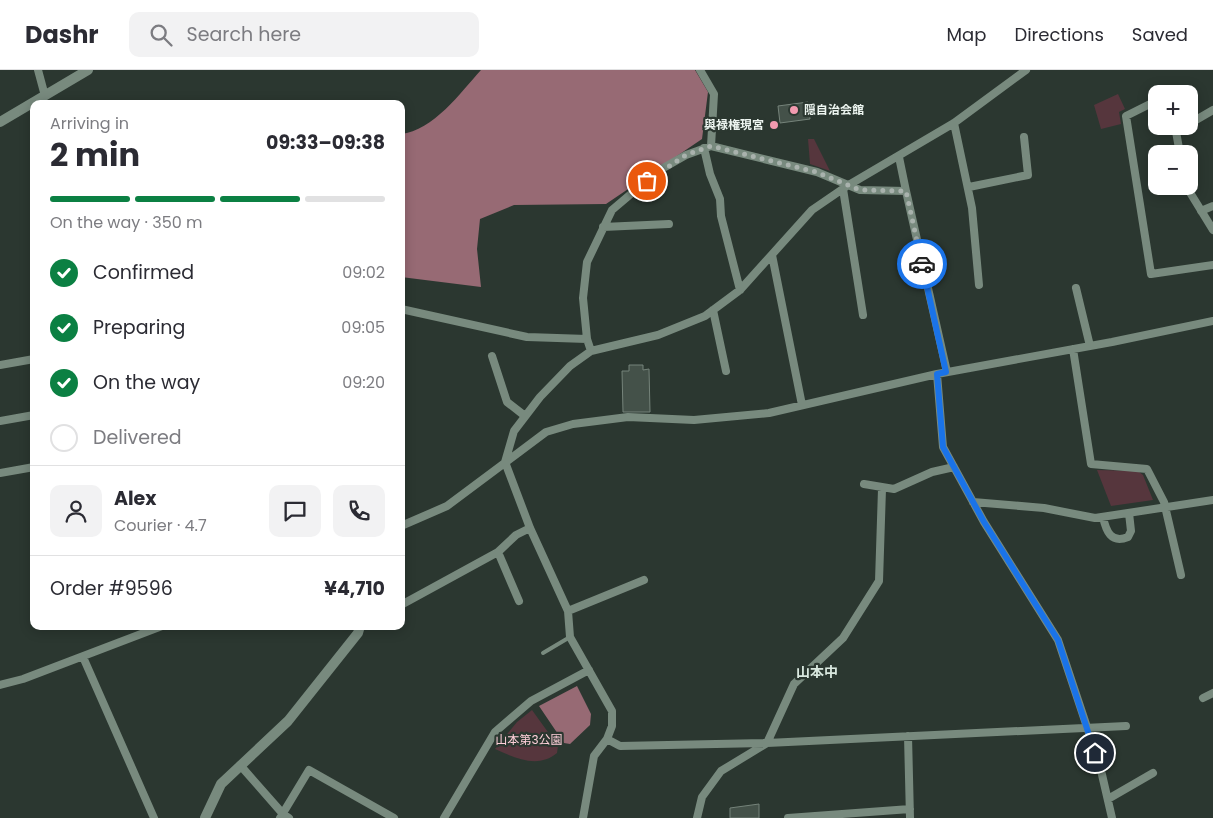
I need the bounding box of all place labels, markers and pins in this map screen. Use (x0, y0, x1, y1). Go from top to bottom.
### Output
place label: 隠自治会館 (804, 101, 864, 118)
marker: 隠自治会館 (788, 104, 800, 116)
place label: 與禄権現宮 (704, 116, 764, 133)
marker: 與禄権現宮 (768, 119, 780, 131)
pin (626, 160, 668, 202)
pin (1074, 732, 1116, 774)

